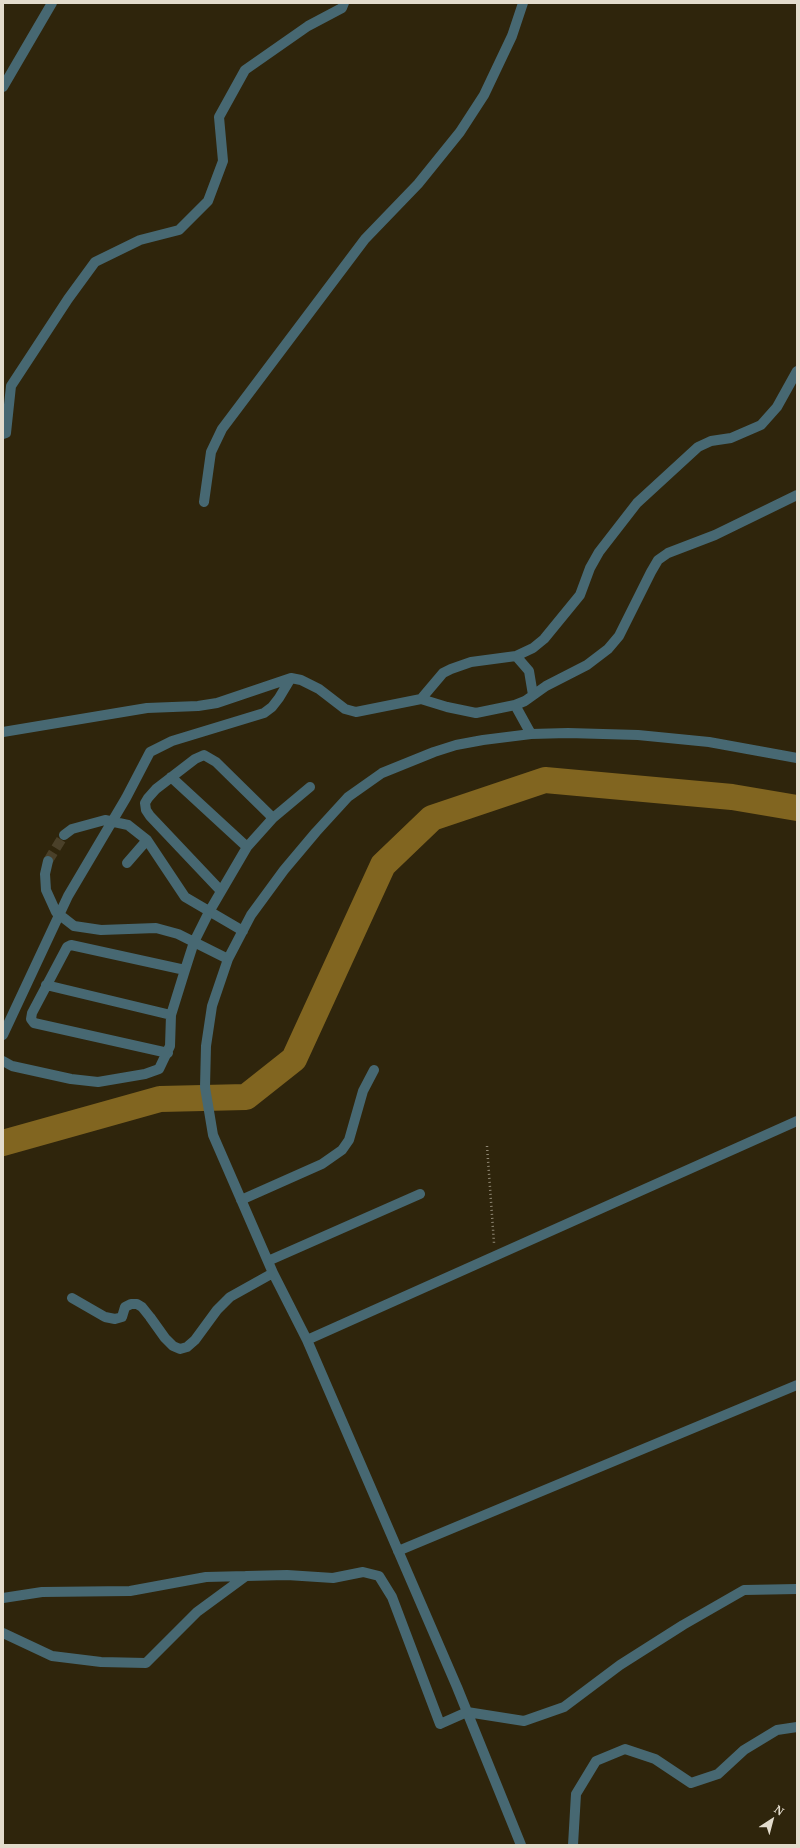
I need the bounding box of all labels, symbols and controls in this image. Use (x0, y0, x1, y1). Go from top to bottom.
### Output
north arrow (752, 1800, 792, 1840)
text: N (771, 1801, 787, 1818)

